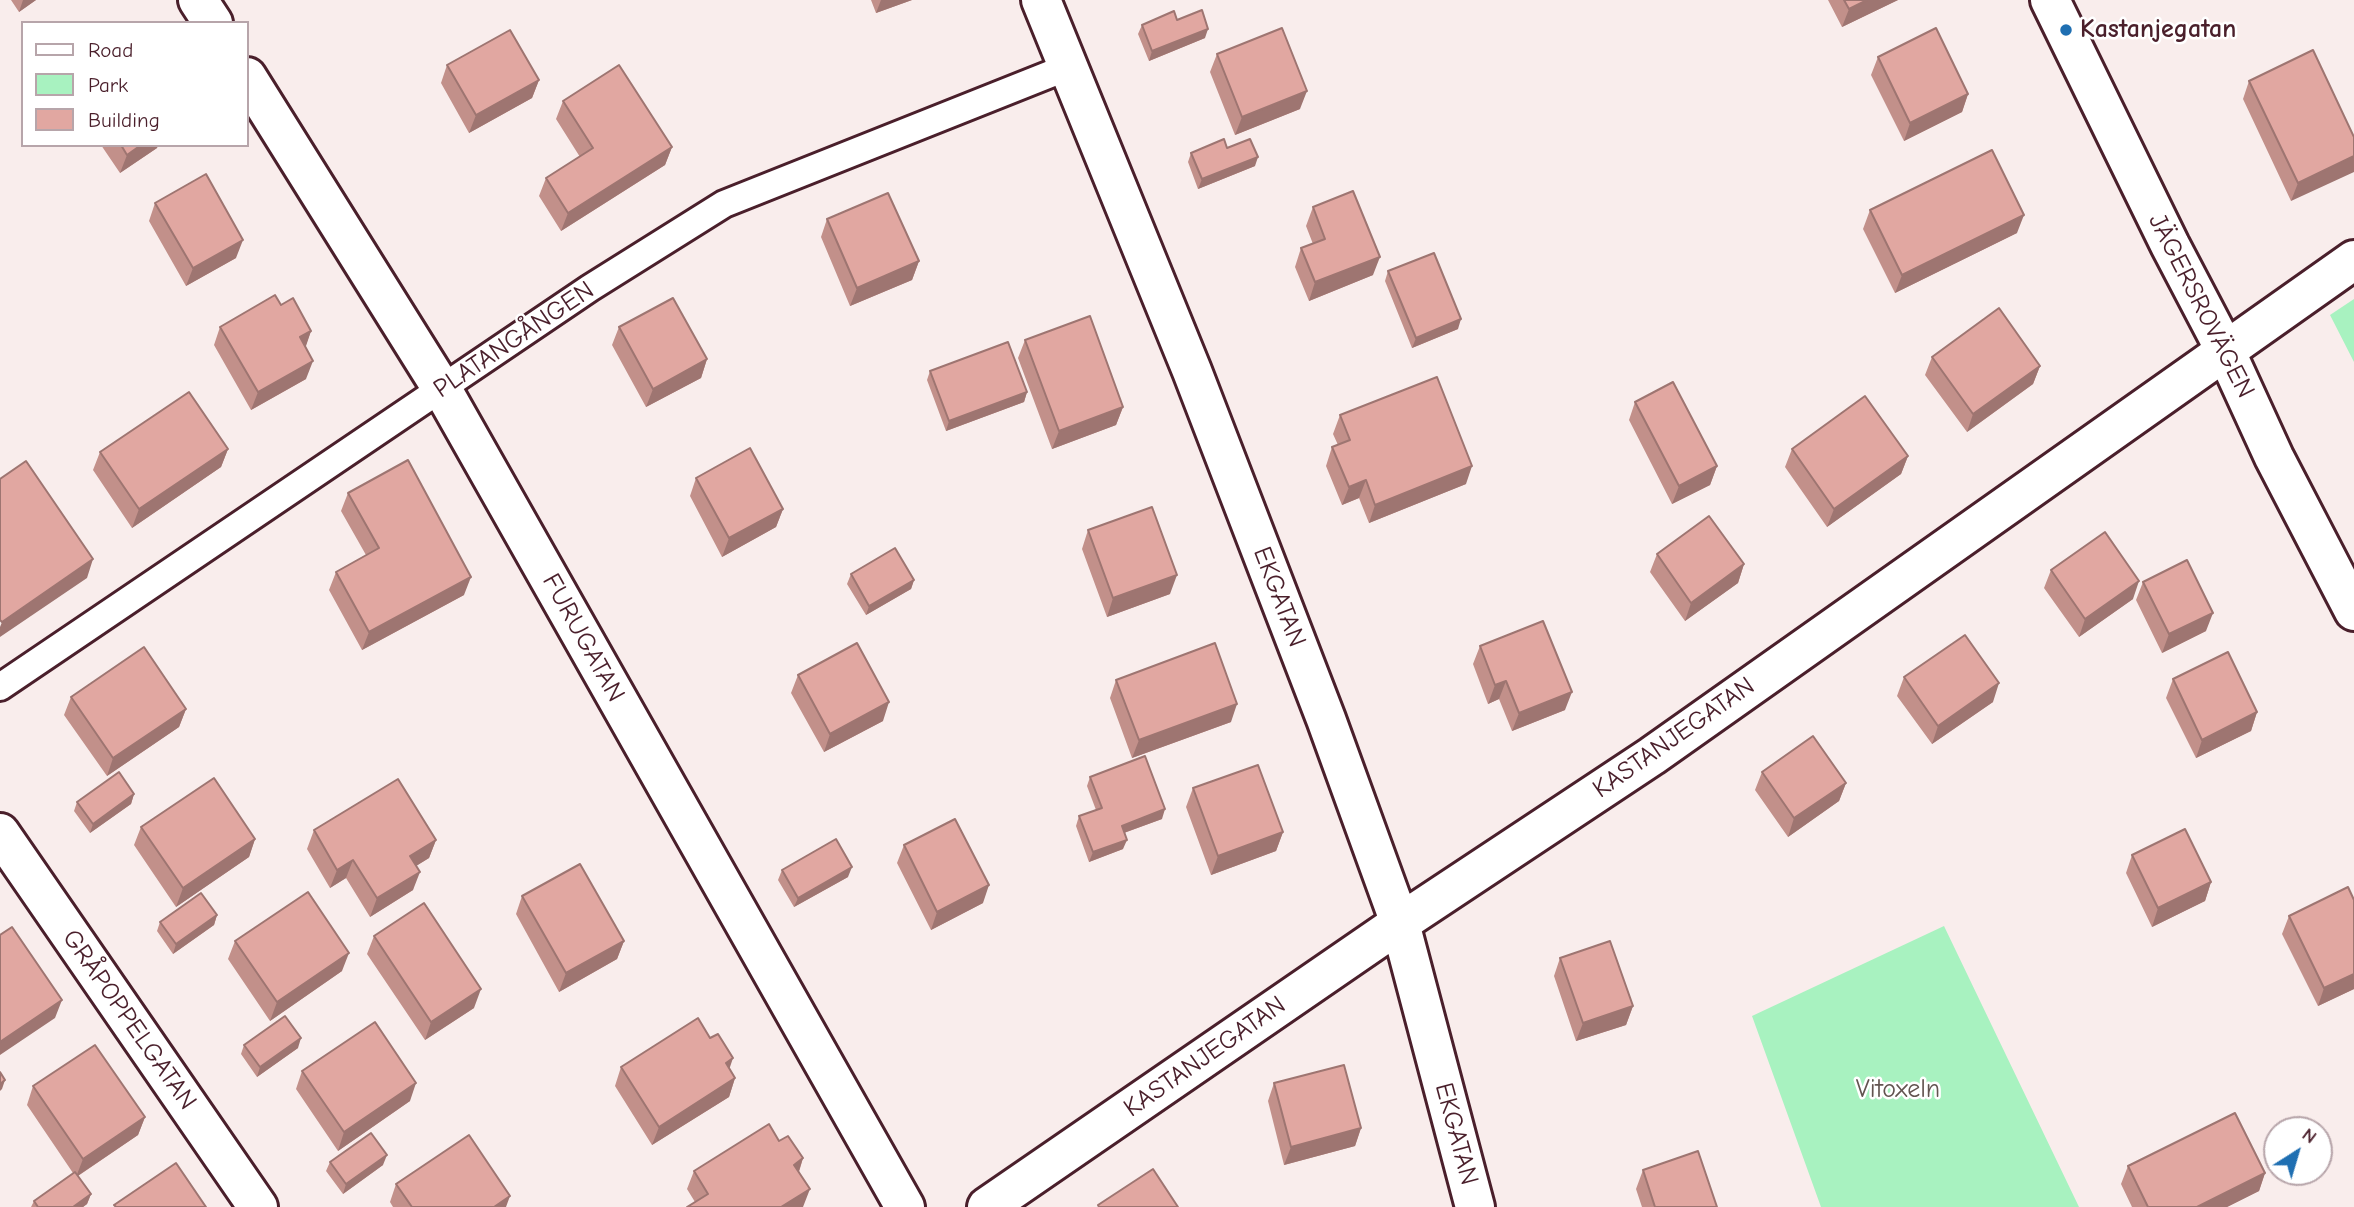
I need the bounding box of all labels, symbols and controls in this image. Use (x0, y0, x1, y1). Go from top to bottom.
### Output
place label: Kastanjegatan (2080, 14, 2236, 46)
legend (21, 21, 248, 147)
marker: Kastanjegatan (2058, 22, 2074, 38)
text: Road (88, 38, 133, 62)
text: Park (88, 73, 128, 97)
text: Building (88, 108, 160, 132)
street label: JÄGERSROVÄGEN (2141, 209, 2261, 403)
street label: PLATANGÅNGEN (428, 275, 600, 405)
street label: EKGATAN (1246, 543, 1312, 651)
street label: FURUGATAN (535, 568, 631, 708)
street label: KASTANJEGATAN (1587, 671, 1761, 805)
street label: GRÅPOPPELGATAN (55, 924, 203, 1116)
street label: KASTANJEGATAN (1118, 990, 1292, 1124)
park label: Vitoxeln (1856, 1074, 1940, 1106)
street label: EKGATAN (1427, 1079, 1485, 1189)
north arrow (2263, 1116, 2333, 1186)
text: N (2298, 1123, 2321, 1148)

